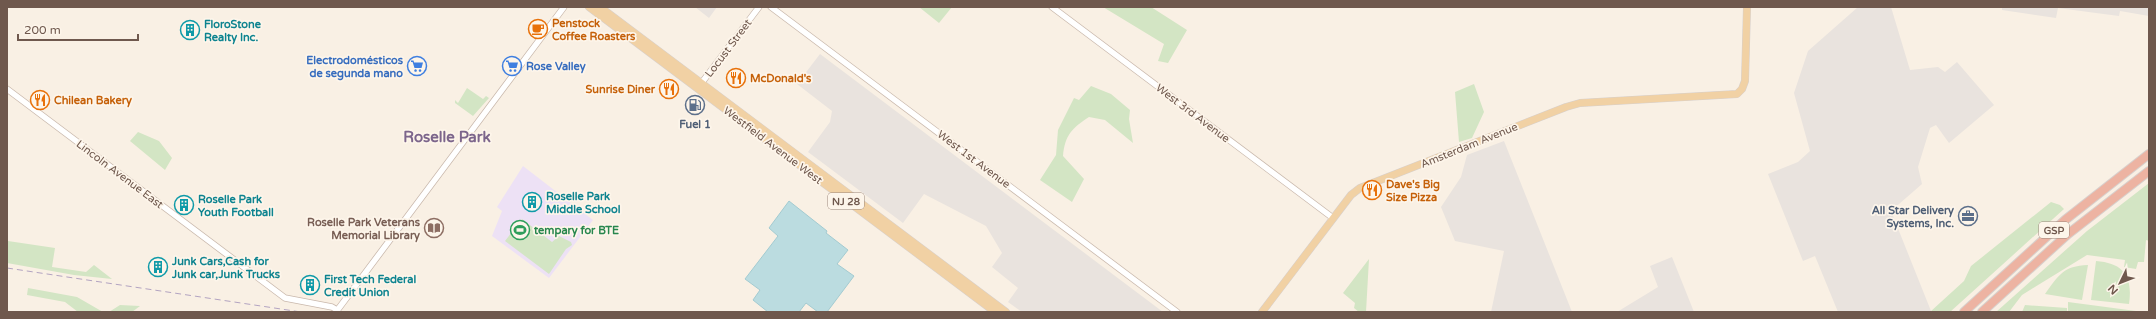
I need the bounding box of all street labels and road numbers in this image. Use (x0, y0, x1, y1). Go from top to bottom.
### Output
street label: Locust Street (702, 17, 754, 80)
street label: West 3rd Avenue (1153, 81, 1232, 145)
street label: Westfield Avenue West (721, 104, 825, 187)
street label: Amsterdam Avenue (1419, 120, 1520, 171)
street label: West 1st Avenue (935, 128, 1013, 191)
street label: Lincoln Avenue East (74, 138, 166, 211)
road number: NJ 28 (828, 193, 864, 209)
road number: GSP (2039, 222, 2069, 238)

